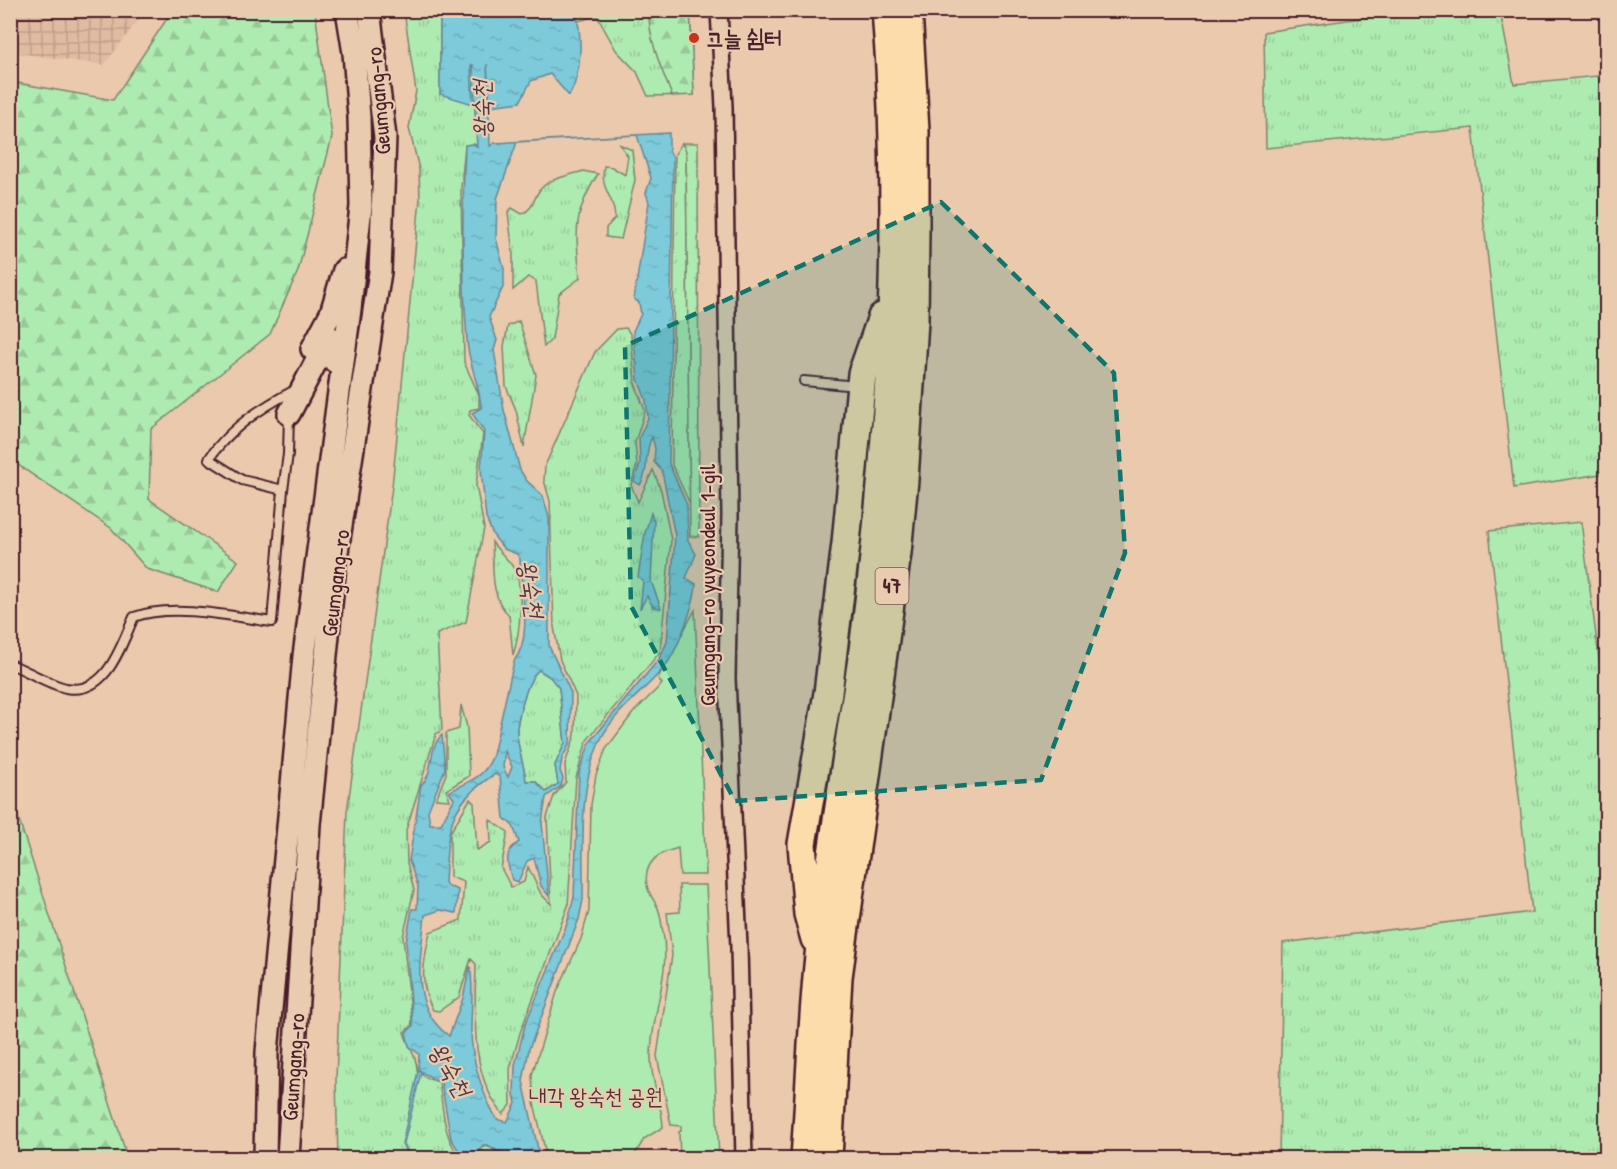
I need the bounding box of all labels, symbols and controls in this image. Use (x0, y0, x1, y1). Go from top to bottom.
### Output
place label: 그늘 쉼터 (706, 23, 782, 53)
marker: 그늘 쉼터 (687, 31, 701, 45)
street label: Geumgang-ro (358, 46, 398, 156)
water label: 왕숙천 (464, 77, 498, 138)
street label: Geumgang-ro yuyeondeul 1-gil (692, 464, 722, 706)
street label: Geumgang-ro (314, 528, 356, 638)
water label: 왕숙천 (512, 558, 553, 623)
road number: 47 (876, 568, 908, 604)
street label: Geumgang-ro (274, 1012, 312, 1122)
water label: 왕숙천 (422, 1036, 481, 1105)
park label: 내각 왕숙천 공원 (529, 1081, 663, 1111)

